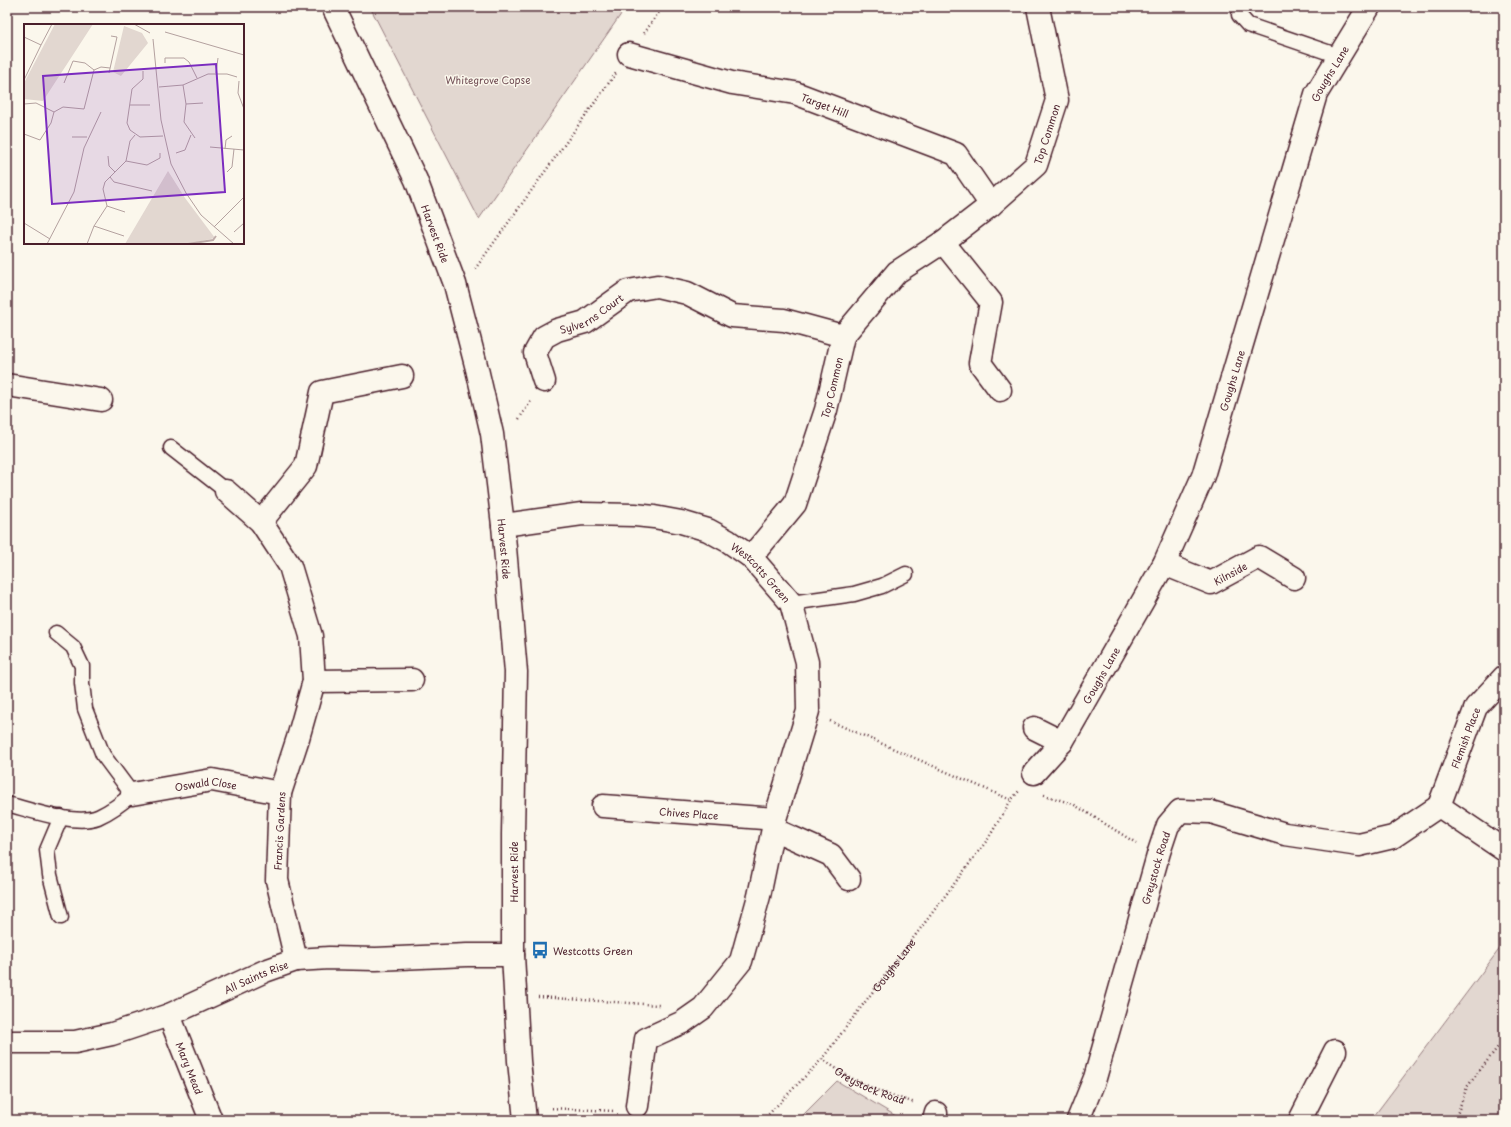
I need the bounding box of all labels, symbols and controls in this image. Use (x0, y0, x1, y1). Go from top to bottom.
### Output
inset map (24, 24, 244, 244)
street label: Goughs Lane (1307, 42, 1352, 103)
park label: Whitegrove Copse (446, 72, 530, 87)
street label: Target Hill (799, 89, 851, 120)
street label: Top Common (1029, 102, 1063, 166)
street label: Harvest Ride (418, 202, 454, 265)
street label: Sylverns Court (558, 290, 626, 336)
street label: Goughs Lane (1215, 347, 1248, 413)
street label: Top Common (816, 355, 846, 420)
street label: Harvest Ride (495, 517, 515, 580)
street label: Westcotts Green (728, 538, 794, 605)
street label: Kilnside (1210, 558, 1249, 588)
street label: Goughs Lane (1078, 643, 1123, 706)
street label: Flemish Place (1446, 705, 1483, 770)
street label: Oswald Close (173, 773, 238, 794)
street label: Francis Gardens (269, 791, 289, 871)
street label: Chives Place (659, 803, 719, 822)
street label: Greystock Road (1137, 829, 1173, 906)
street label: Harvest Ride (506, 841, 521, 903)
street label: Goughs Lane (868, 935, 918, 995)
bus stop icon: Westcotts Green (530, 940, 550, 960)
place label: Westcotts Green (553, 943, 633, 958)
street label: All Saints Rise (221, 956, 290, 997)
street label: Mary Mead (173, 1039, 207, 1097)
street label: Greystock Road (832, 1062, 907, 1107)

